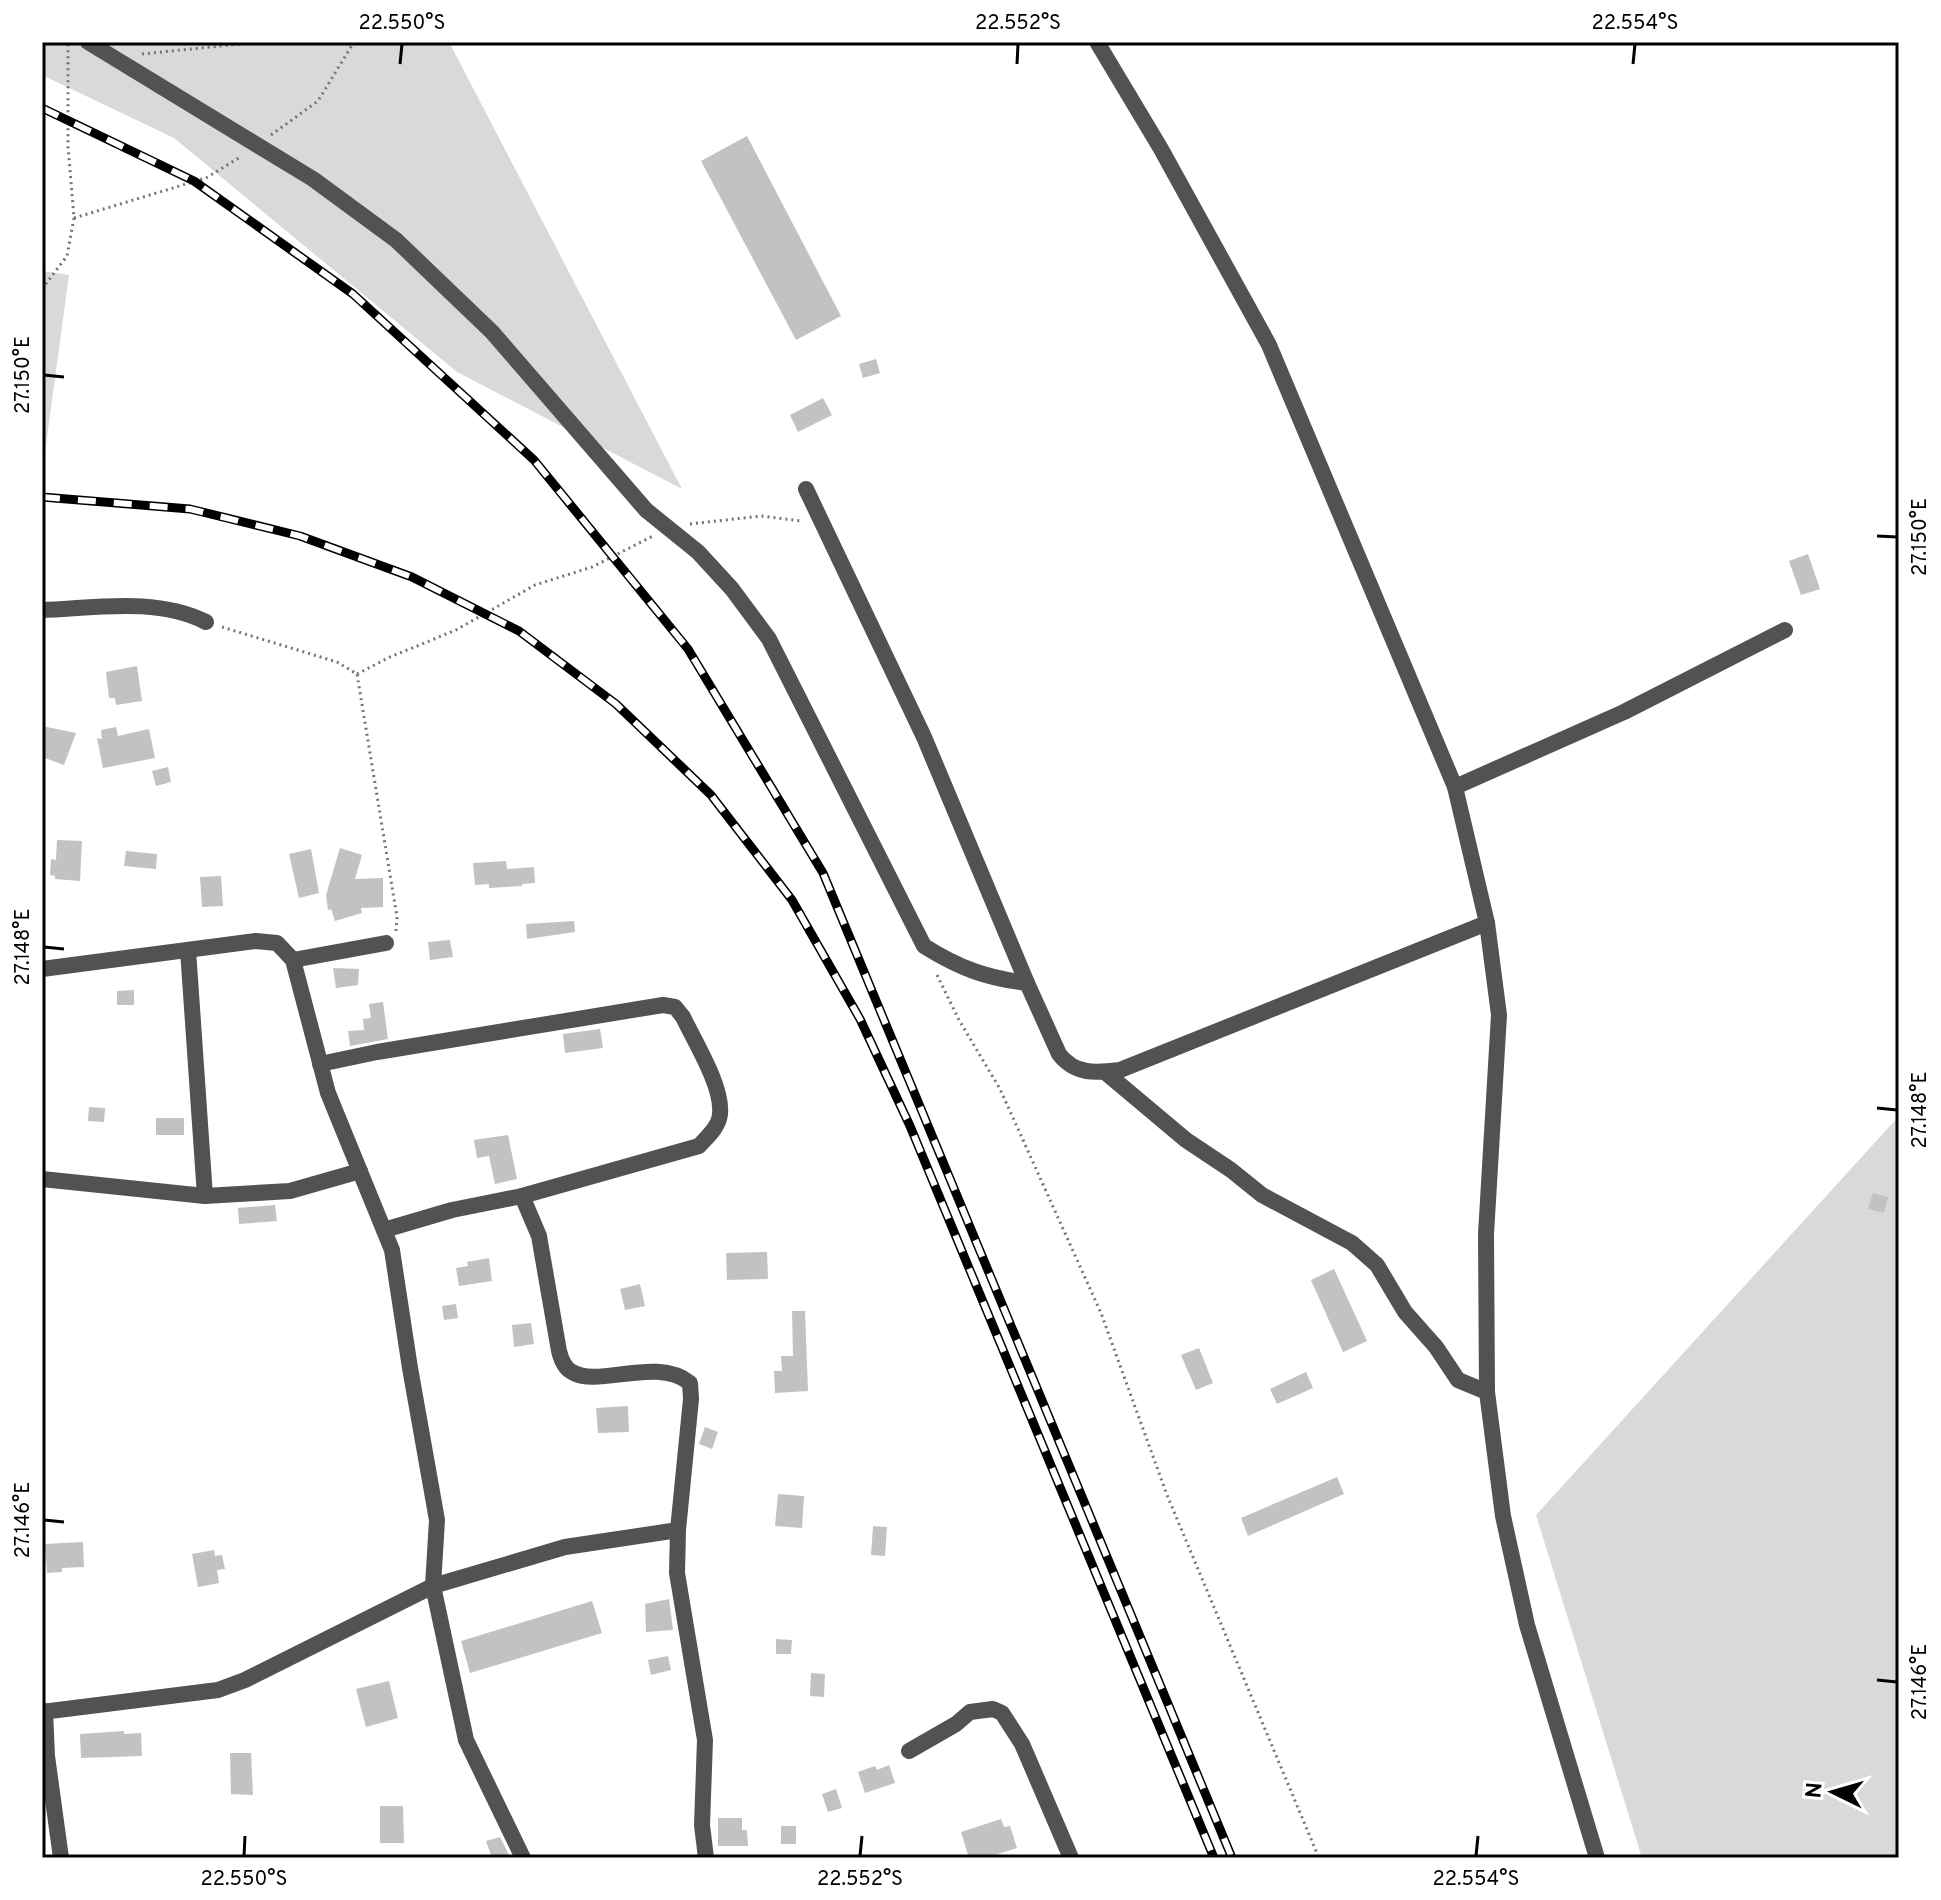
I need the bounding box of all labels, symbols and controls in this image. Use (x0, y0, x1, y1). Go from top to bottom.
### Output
text: 22.550°S (359, 11, 445, 37)
text: 22.552°S (975, 11, 1061, 37)
text: 22.554°S (1592, 11, 1678, 37)
text: 27.150°E (11, 336, 37, 414)
text: 27.150°E (1908, 498, 1934, 576)
text: 27.148°E (11, 909, 37, 985)
text: 27.148°E (1908, 1072, 1934, 1148)
text: 27.146°E (11, 1482, 37, 1558)
text: 27.146°E (1908, 1644, 1934, 1720)
north arrow (1793, 1752, 1873, 1832)
text: N (1801, 1781, 1830, 1800)
text: 22.550°S (201, 1867, 287, 1893)
text: 22.552°S (817, 1867, 903, 1893)
text: 22.554°S (1433, 1867, 1519, 1893)

